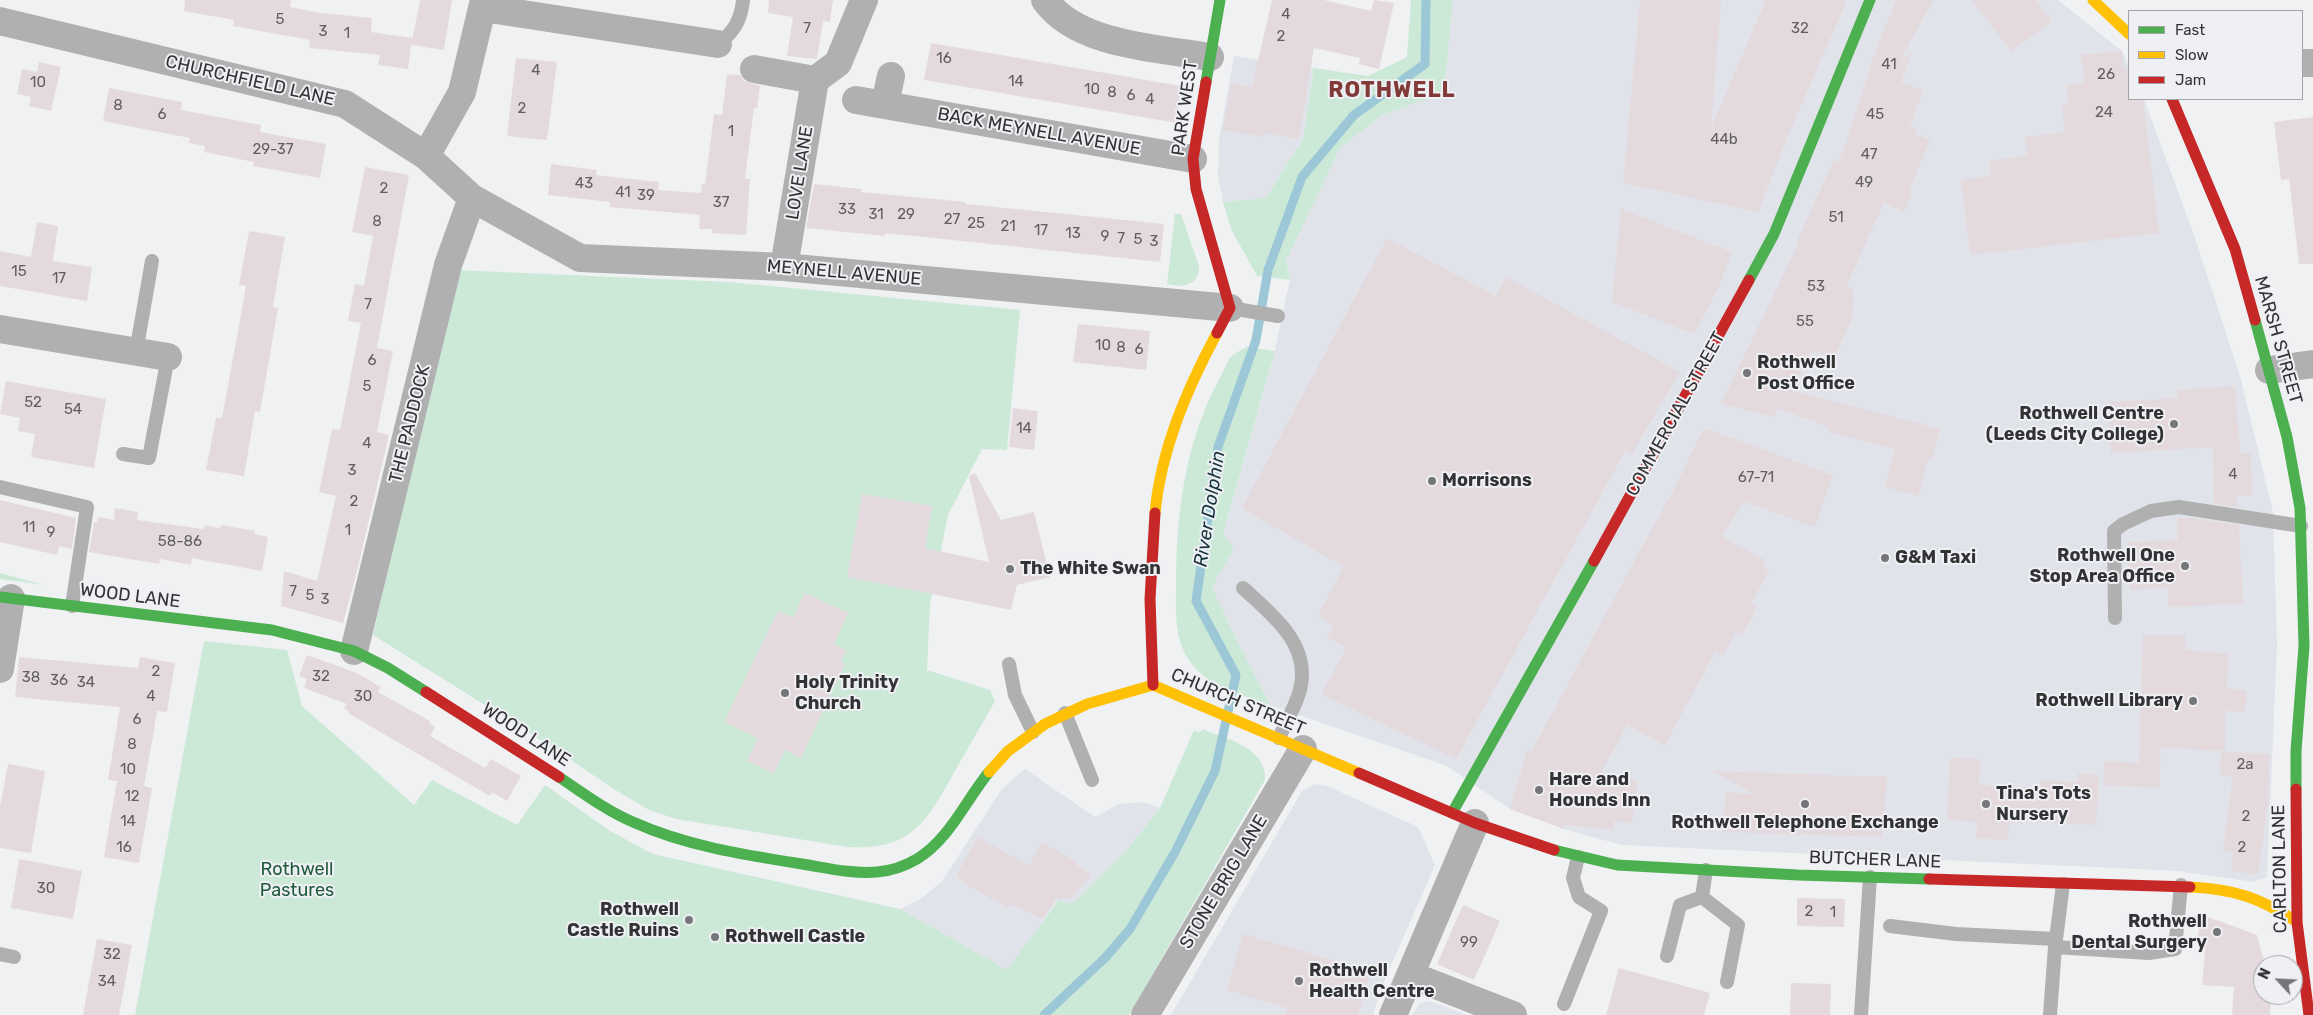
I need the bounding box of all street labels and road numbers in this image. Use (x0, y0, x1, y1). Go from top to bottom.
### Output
street label: CHURCHFIELD LANE (163, 51, 337, 111)
street label: PARK WEST (1168, 59, 1202, 157)
street label: BACK MEYNELL AVENUE (936, 103, 1142, 161)
street label: LOVE LANE (782, 125, 818, 221)
street label: MEYNELL AVENUE (766, 255, 922, 291)
street label: MARSH STREET (2249, 274, 2307, 406)
street label: COMMERCIAL STREET (1622, 328, 1730, 500)
street label: THE PADDOCK (385, 363, 435, 485)
street label: WOOD LANE (79, 579, 181, 613)
street label: CHURCH STREET (1168, 664, 1308, 740)
street label: WOOD LANE (478, 698, 574, 772)
street label: CARLTON LANE (2268, 805, 2292, 933)
street label: STONE BRIG LANE (1176, 811, 1272, 953)
street label: BUTCHER LANE (1808, 847, 1942, 873)

